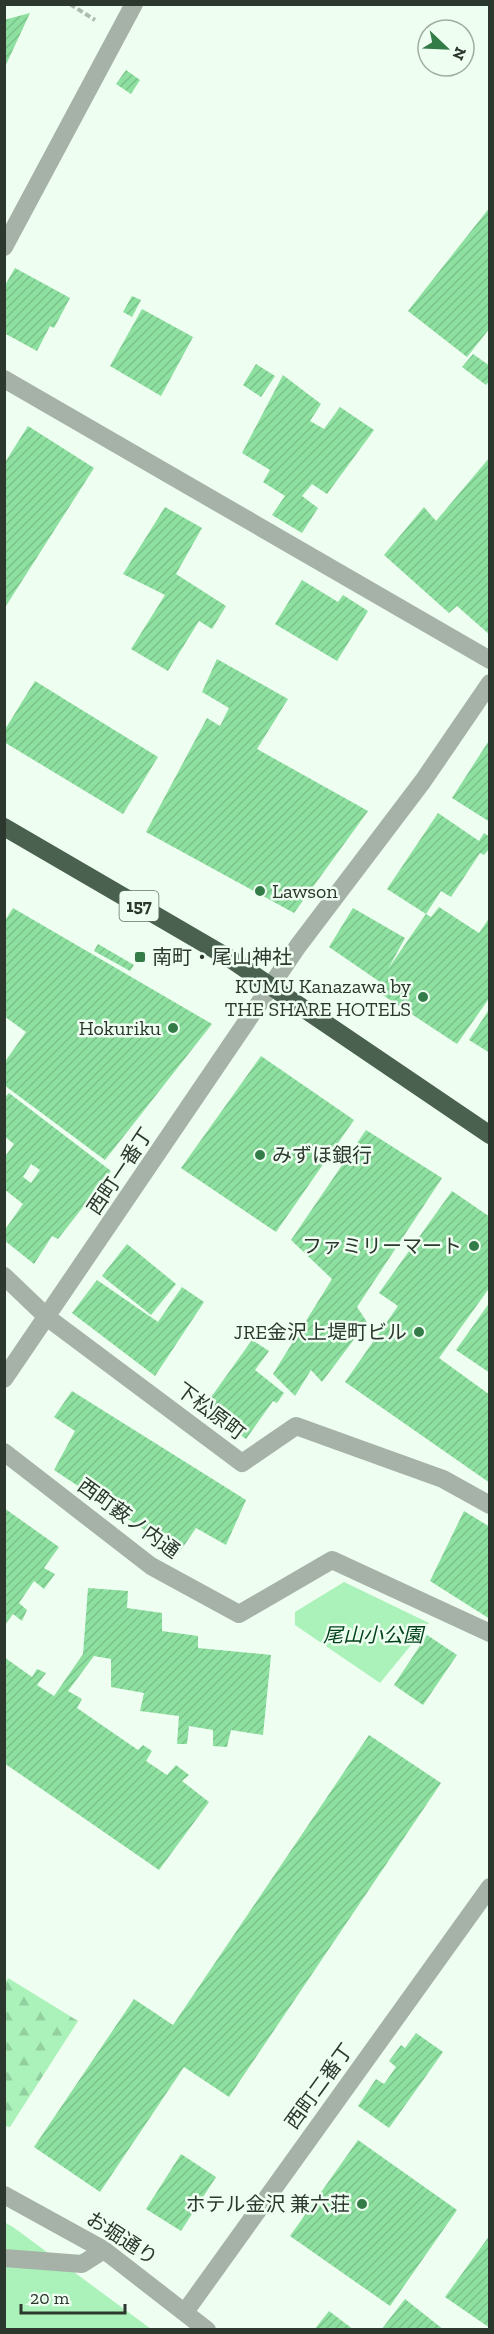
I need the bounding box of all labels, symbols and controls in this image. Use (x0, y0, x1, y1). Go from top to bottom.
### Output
north arrow (416, 18, 476, 78)
text: N (448, 44, 470, 63)
place label: Lawson (272, 879, 338, 903)
marker: Lawson (253, 884, 267, 898)
road number: 157 (120, 891, 158, 921)
place label: 南町・尾山神社 (152, 945, 292, 969)
marker: 南町・尾山神社 (133, 950, 147, 964)
place label: KUMU Kanazawa by THE SHARE HOTELS (225, 974, 412, 1021)
marker: KUMU Kanazawa by THE SHARE HOTELS (416, 990, 430, 1004)
place label: Hokuriku (79, 1016, 161, 1040)
marker: Hokuriku (166, 1021, 180, 1035)
street label: 西町一番丁 (82, 1123, 158, 1219)
place label: みずほ銀行 (272, 1143, 372, 1167)
marker: みずほ銀行 (253, 1148, 267, 1162)
place label: ファミリーマート (302, 1234, 462, 1258)
marker: ファミリーマート (467, 1239, 481, 1253)
place label: JRE金沢上堤町ビル (234, 1320, 407, 1344)
marker: JRE金沢上堤町ビル (412, 1325, 426, 1339)
street label: 下松原町 (172, 1377, 250, 1445)
street label: 西町薮ノ内通 (73, 1473, 185, 1563)
park label: 尾山小公園 (323, 1623, 426, 1647)
street label: 西町二番丁 (280, 2038, 358, 2134)
place label: ホテル金沢 兼六荘 (185, 2192, 350, 2216)
marker: ホテル金沢 兼六荘 (355, 2197, 369, 2211)
street label: お堀通り (82, 2206, 162, 2270)
scale bar (21, 2277, 124, 2315)
text: 20 m (30, 2287, 70, 2309)

